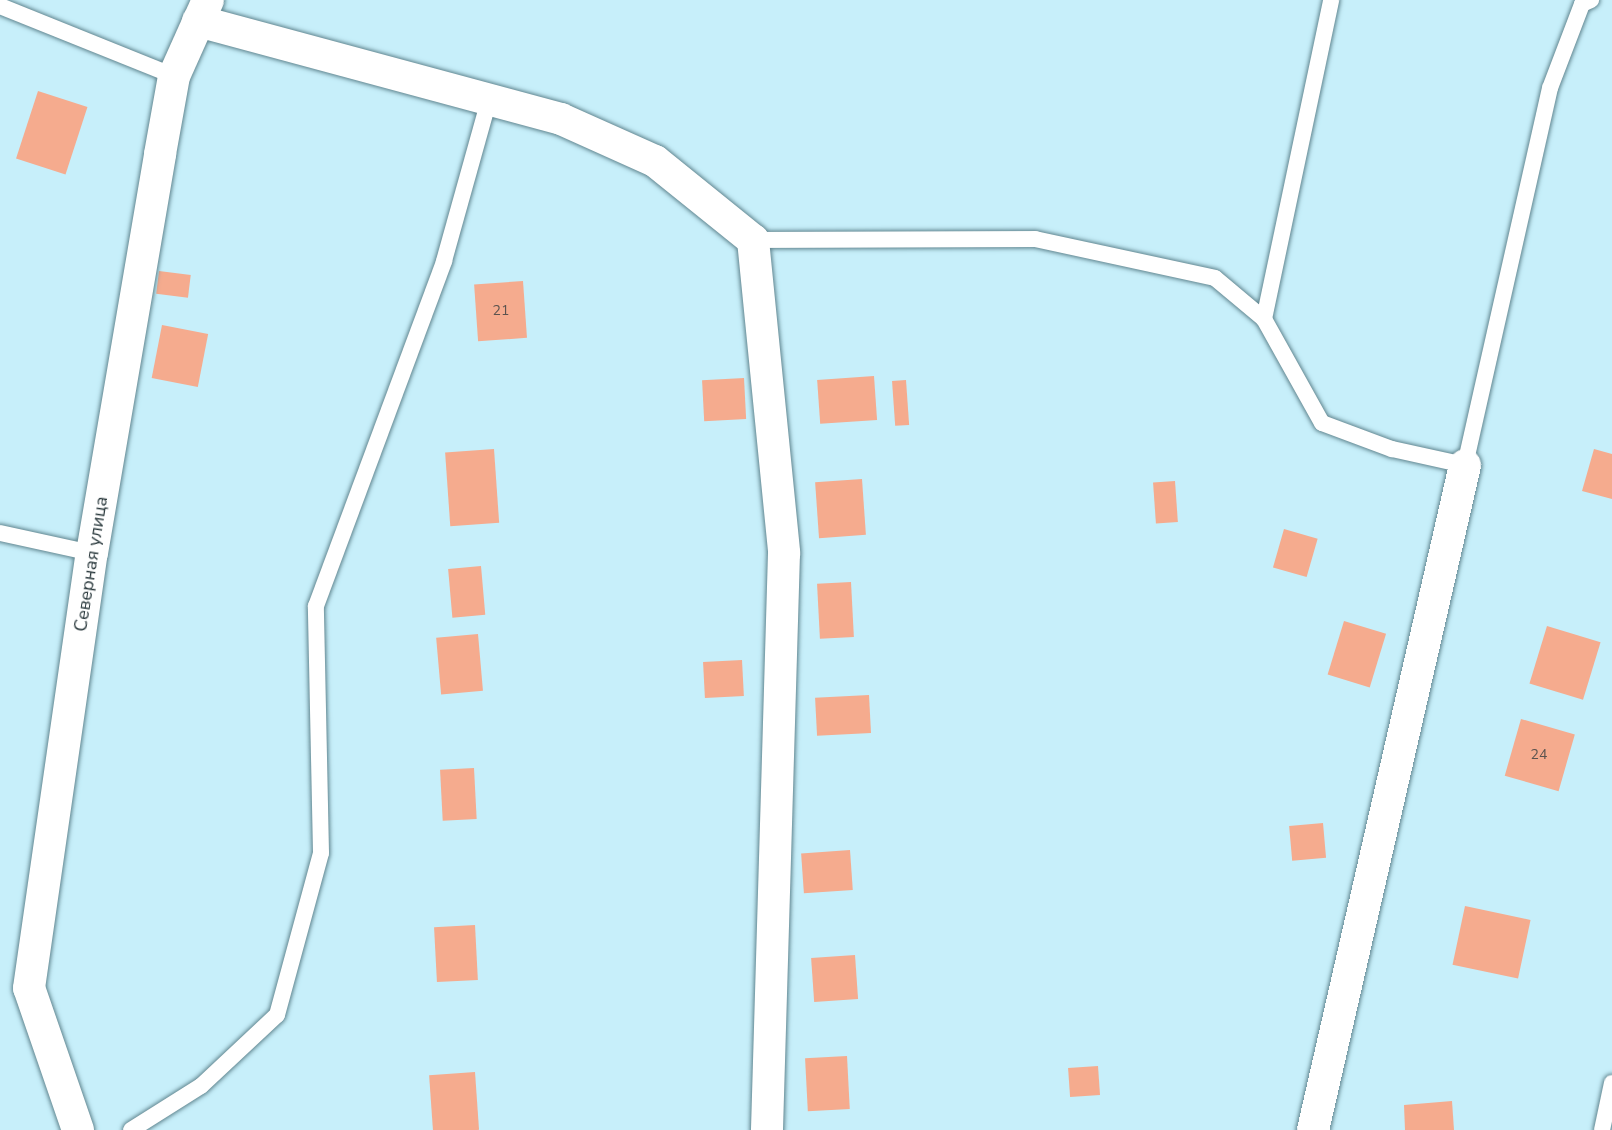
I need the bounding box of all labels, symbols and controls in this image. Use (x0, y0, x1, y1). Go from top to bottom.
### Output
house number: 21 (493, 303, 509, 319)
street label: Северная улица (70, 495, 112, 633)
house number: 24 (1531, 747, 1547, 763)

